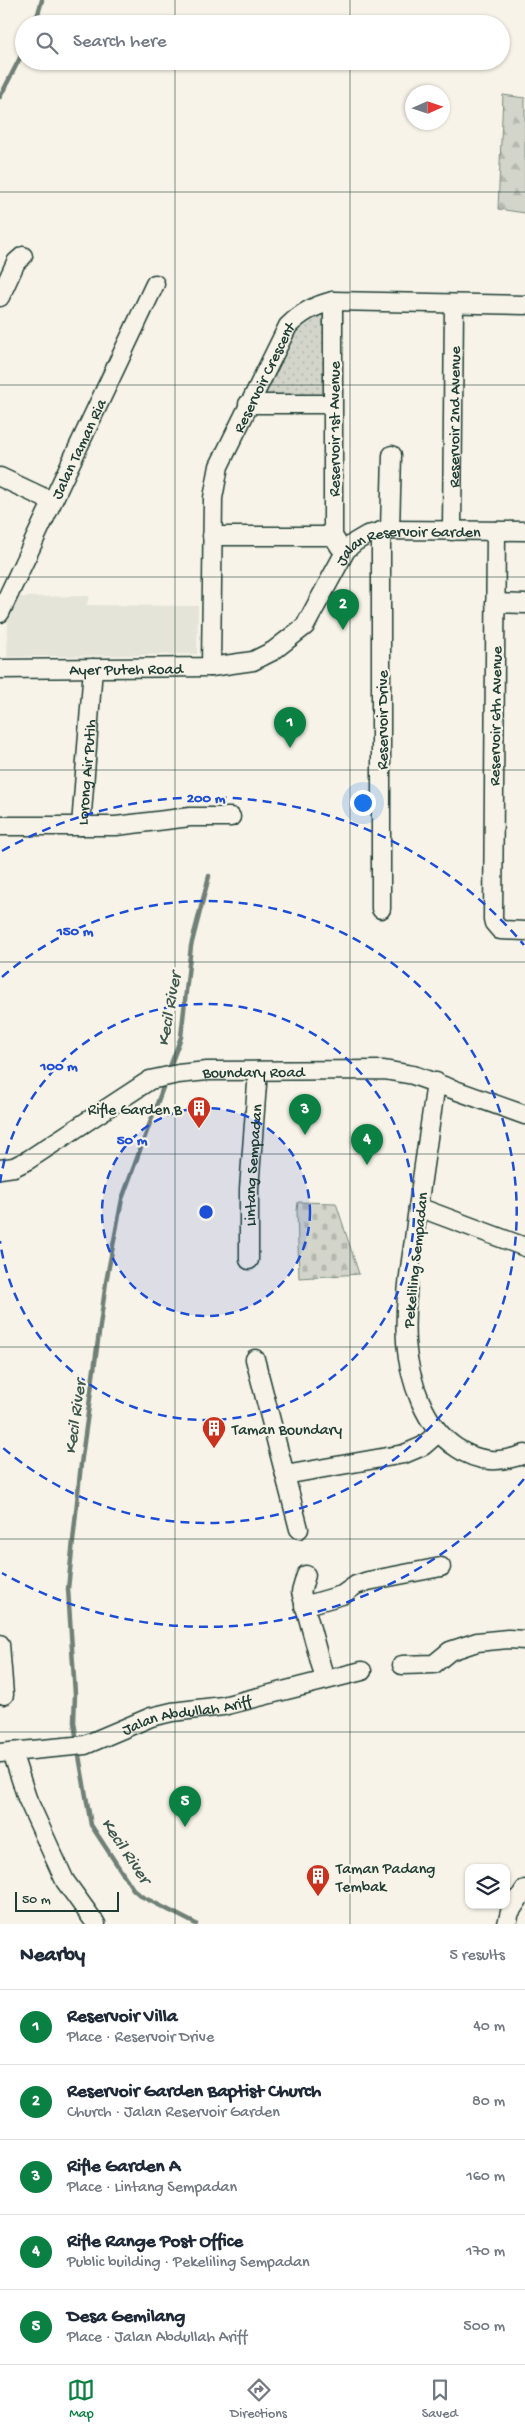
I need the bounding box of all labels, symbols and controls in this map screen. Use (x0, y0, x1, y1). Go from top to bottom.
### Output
search box (15, 15, 510, 70)
icon: search (33, 29, 61, 57)
text: Search here (73, 31, 167, 54)
north arrow (405, 85, 450, 130)
street label: Reservoir Crescent (231, 318, 301, 437)
street label: Reservoir 2nd Avenue (446, 345, 467, 488)
street label: Reservoir 1st Avenue (327, 361, 346, 497)
street label: Jalan Taman Ria (49, 396, 113, 503)
street label: Jalan Reservoir Garden (333, 524, 481, 570)
pin: 2 (327, 589, 359, 630)
street label: Reservoir 6th Avenue (487, 645, 508, 786)
street label: Ayer Puteh Road (69, 661, 185, 681)
street label: Reservoir Drive (375, 669, 394, 770)
pin: 1 (274, 707, 306, 748)
street label: Lorong Air Putih (75, 718, 102, 826)
text: 200 m (187, 790, 226, 808)
your location (350, 790, 376, 816)
text: 150 m (56, 923, 94, 941)
water label: Kecil River (154, 967, 188, 1048)
text: 100 m (39, 1058, 78, 1076)
street label: Boundary Road (201, 1064, 306, 1085)
pin: 3 (289, 1094, 321, 1135)
building icon: Rifle Garden B (186, 1095, 212, 1129)
place label: Rifle Garden B (88, 1102, 183, 1121)
street label: Lintang Sempadan (243, 1103, 268, 1226)
pin: 4 (351, 1124, 383, 1165)
text: 50 m (117, 1132, 148, 1150)
street label: Pekeliling Sempadan (401, 1191, 434, 1330)
centre of rings (197, 1203, 215, 1221)
water label: Kecil River (61, 1375, 93, 1456)
building icon: Taman Boundary (201, 1415, 227, 1449)
place label: Taman Boundary (231, 1422, 342, 1441)
street label: Jalan Abdullah Ariff (120, 1693, 255, 1741)
pin: 5 (169, 1786, 201, 1827)
water label: Kecil River (95, 1815, 156, 1891)
place label: Taman Padang Tembak (335, 1861, 435, 1898)
building icon: Taman Padang Tembak (305, 1863, 331, 1897)
map controls (465, 1864, 510, 1909)
button: layers (465, 1864, 510, 1909)
scale bar (15, 1889, 119, 1912)
text: 50 m (22, 1892, 51, 1909)
text: Nearby (20, 1944, 85, 1969)
text: 5 results (450, 1947, 505, 1966)
text: Reservoir Villa (67, 2006, 177, 2029)
text: 1 (33, 2018, 39, 2037)
text: 40 m (473, 2018, 505, 2037)
text: Place · Reservoir Drive (67, 2029, 214, 2048)
text: Reservoir Garden Baptist Church (67, 2081, 321, 2104)
text: 2 (32, 2093, 40, 2112)
text: 80 m (472, 2093, 505, 2112)
text: Church · Jalan Reservoir Garden (67, 2104, 280, 2123)
text: Rifle Garden A (67, 2156, 180, 2179)
text: 3 (32, 2168, 40, 2187)
text: 160 m (466, 2168, 505, 2187)
text: Place · Lintang Sempadan (67, 2179, 237, 2198)
text: Rifle Range Post Office (67, 2231, 243, 2254)
text: 4 (32, 2243, 40, 2262)
text: 170 m (466, 2243, 505, 2262)
text: Public building · Pekeliling Sempadan (67, 2254, 310, 2273)
text: Desa Gemilang (67, 2306, 185, 2329)
text: 5 (32, 2318, 40, 2337)
text: 500 m (463, 2318, 505, 2337)
text: Place · Jalan Abdullah Ariff (67, 2329, 247, 2348)
tab: Map (67, 2376, 95, 2423)
tab: Directions (230, 2376, 287, 2423)
tab: Saved (422, 2376, 458, 2423)

